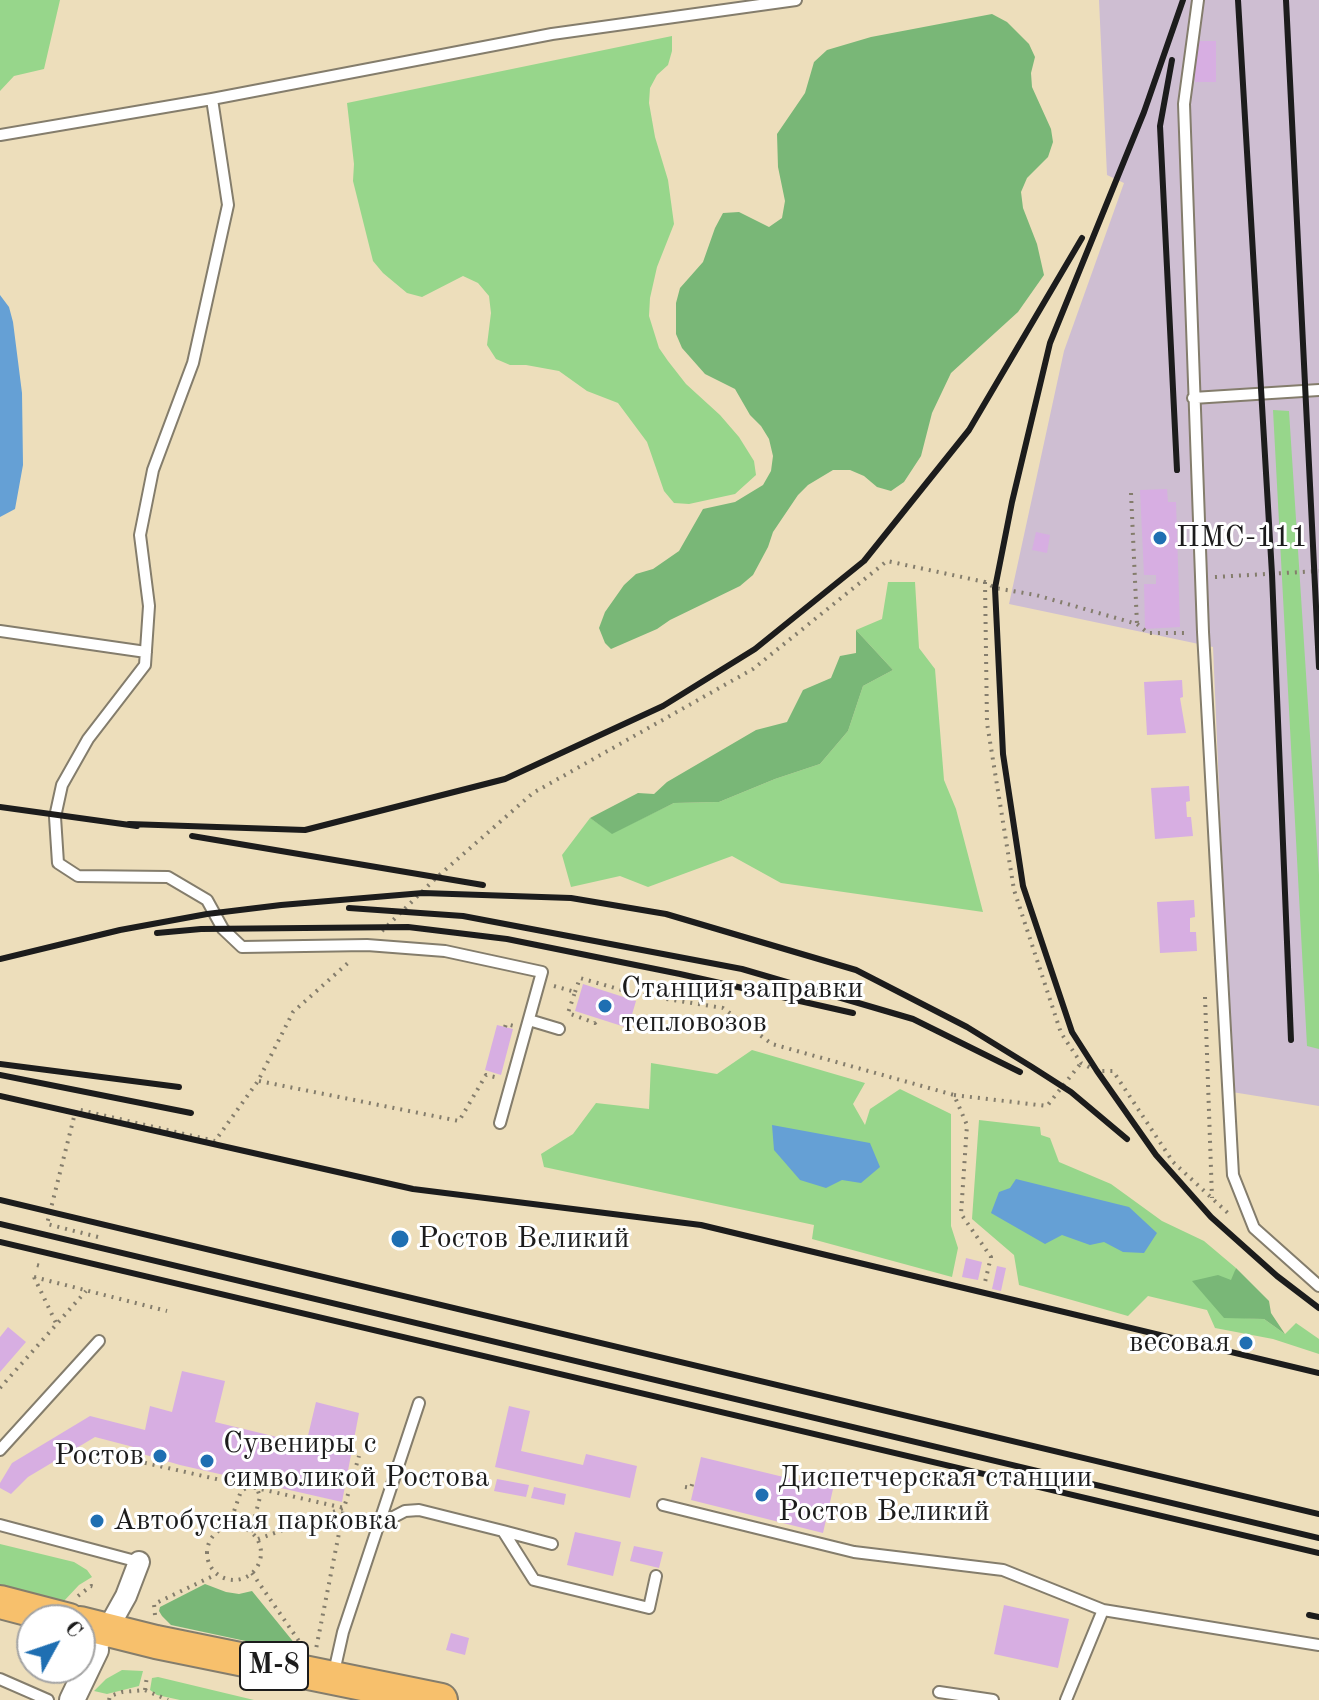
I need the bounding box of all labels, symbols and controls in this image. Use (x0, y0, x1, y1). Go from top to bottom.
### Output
place label: ПМС-111 (1176, 520, 1308, 556)
marker: ПМС-111 (1151, 529, 1169, 547)
place label: Станция заправки тепловозов (621, 971, 863, 1042)
marker: Станция заправки тепловозов (596, 997, 614, 1015)
place label: Ростов Великий (418, 1221, 630, 1257)
marker: Ростов Великий (389, 1228, 411, 1250)
place label: весовая (1129, 1325, 1230, 1361)
marker: весовая (1237, 1334, 1255, 1352)
place label: Сувениры с символикой Ростова (223, 1426, 489, 1496)
place label: Ростов (54, 1438, 144, 1474)
marker: Ростов (151, 1447, 169, 1465)
marker: Сувениры с символикой Ростова (198, 1452, 216, 1470)
place label: Диспетчерская станции Ростов Великий (778, 1460, 1092, 1530)
marker: Диспетчерская станции Ростов Великий (753, 1486, 771, 1504)
place label: Автобусная парковка (113, 1503, 398, 1539)
marker: Автобусная парковка (88, 1512, 106, 1530)
north arrow (16, 1604, 96, 1684)
text: С (60, 1617, 86, 1642)
road number: М-8 (240, 1642, 308, 1690)

